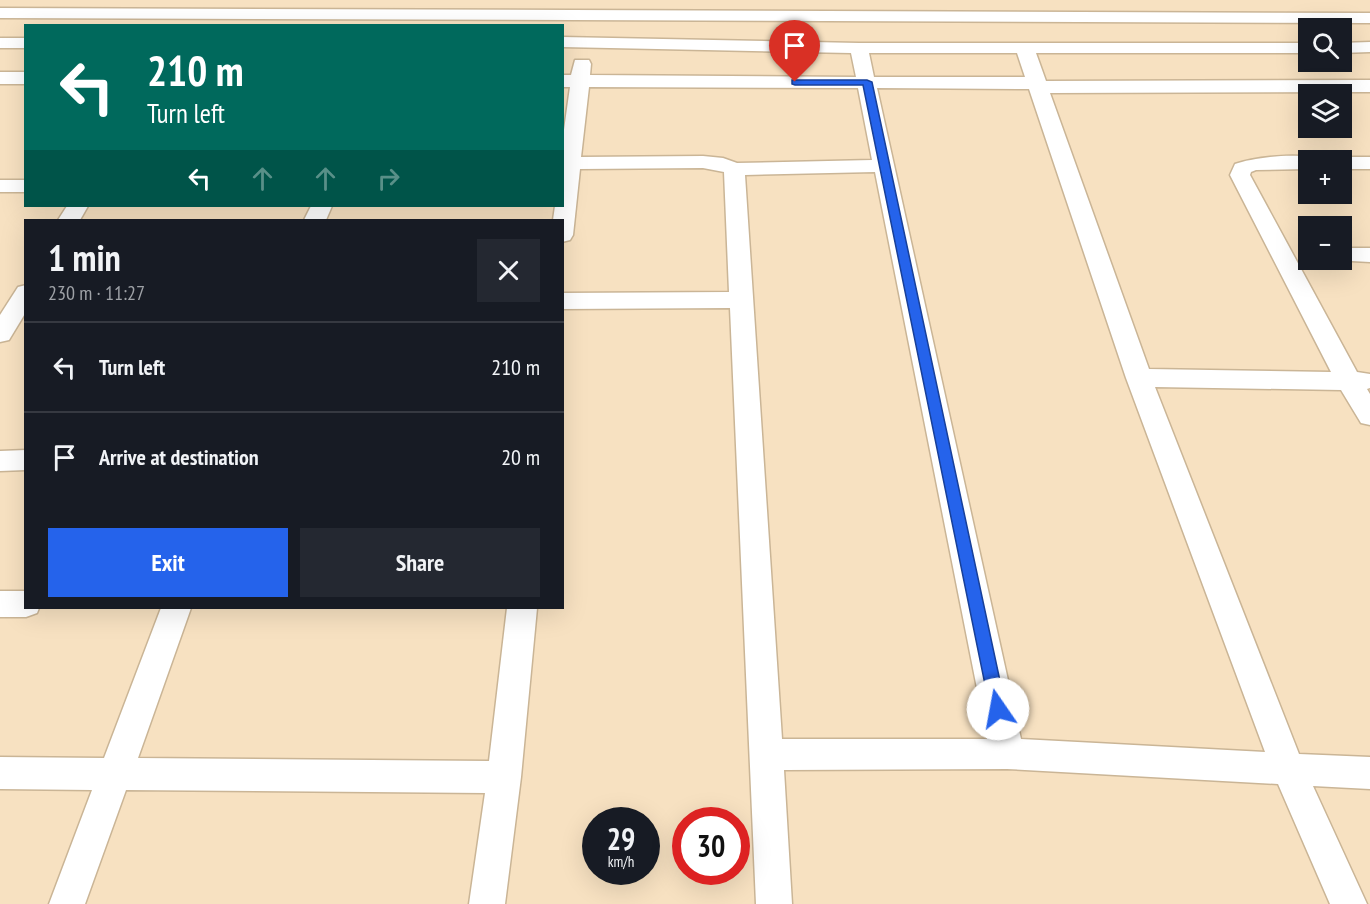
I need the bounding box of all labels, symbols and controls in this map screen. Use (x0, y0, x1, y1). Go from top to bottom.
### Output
map controls (1298, 18, 1352, 270)
button: search (1298, 18, 1352, 72)
pin (769, 20, 820, 82)
icon: arrive (778, 29, 811, 62)
text: 210 m (147, 43, 244, 98)
icon: left (48, 48, 126, 126)
button: layers (1298, 84, 1352, 138)
text: Turn left (147, 96, 225, 130)
button: + (1298, 150, 1352, 204)
icon: left (183, 162, 216, 195)
icon: ahead (246, 162, 279, 195)
icon: ahead (309, 162, 342, 195)
icon: right (372, 162, 405, 195)
button: − (1298, 216, 1352, 270)
text: 1 min (48, 234, 121, 281)
button: close (477, 239, 540, 302)
text: 230 m · 11:27 (48, 280, 145, 306)
icon: left (48, 351, 81, 384)
text: Turn left (99, 353, 165, 381)
text: 210 m (491, 353, 540, 381)
icon: arrive (48, 441, 81, 474)
text: Arrive at destination (99, 443, 259, 471)
text: 20 m (501, 443, 540, 471)
button: Exit (48, 528, 288, 597)
button: Share (300, 528, 540, 597)
position arrow (966, 677, 1030, 741)
speed limit sign: 30 (672, 807, 750, 885)
text: 29 (607, 819, 635, 858)
text: km/h (608, 852, 634, 871)

